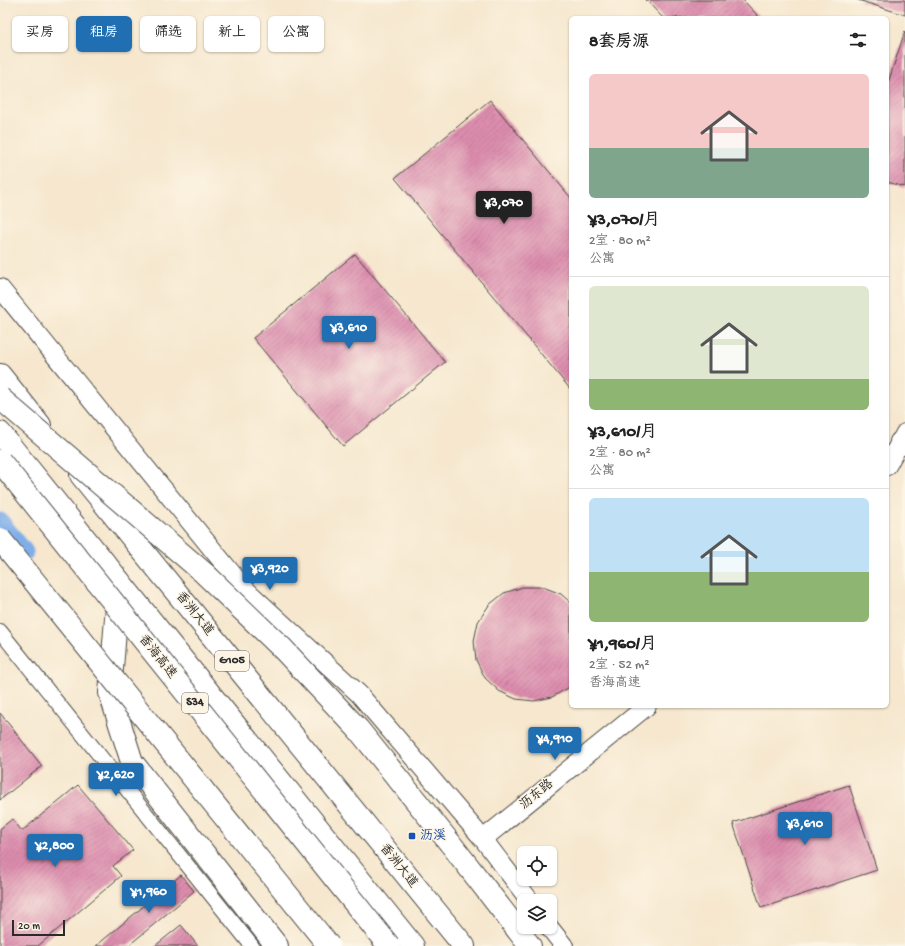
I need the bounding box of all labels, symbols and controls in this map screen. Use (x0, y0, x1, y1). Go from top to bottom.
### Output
chip: 买房 (12, 16, 68, 52)
chip: 租房 (76, 16, 132, 52)
chip: 筛选 (140, 16, 196, 52)
chip: 新上 (204, 16, 260, 52)
chip: 公寓 (268, 16, 324, 52)
icon: filters (847, 29, 869, 51)
text: 8套房源 (589, 33, 649, 53)
icon: home (693, 100, 765, 172)
pin: ¥3,070 (471, 191, 537, 225)
text: ¥3,070 (485, 196, 523, 211)
text: ¥3,070/月 (589, 211, 660, 231)
text: 2室 · 80 m² (589, 234, 651, 249)
text: 公寓 (589, 252, 615, 267)
icon: home (693, 312, 765, 384)
pin: ¥3,610 (316, 316, 382, 350)
text: ¥3,610 (331, 321, 367, 336)
text: ¥3,610/月 (589, 423, 657, 443)
text: 2室 · 80 m² (589, 446, 651, 461)
text: 公寓 (589, 464, 615, 479)
icon: home (693, 524, 765, 596)
pin: ¥3,920 (237, 557, 303, 591)
text: ¥3,920 (251, 562, 289, 577)
street label: 香洲大道 (172, 588, 217, 639)
street label: 香海高速 (135, 631, 180, 682)
text: ¥1,960/月 (589, 635, 657, 655)
road number: G105 (215, 651, 249, 671)
text: 2室 · 52 m² (589, 658, 649, 673)
text: 香海高速 (589, 676, 641, 691)
road number: S34 (182, 693, 208, 713)
pin: ¥4,910 (522, 727, 588, 761)
text: ¥4,910 (537, 732, 573, 747)
pin: ¥2,620 (83, 763, 149, 797)
text: ¥2,620 (98, 768, 134, 783)
street label: 沥东路 (516, 776, 557, 813)
pin: ¥3,610 (772, 812, 838, 846)
text: ¥3,610 (787, 817, 823, 832)
place label: 沥溪 (420, 828, 446, 844)
marker: 沥溪 (407, 831, 417, 841)
pin: ¥2,800 (22, 834, 88, 868)
text: ¥2,800 (36, 839, 74, 854)
street label: 香洲大道 (376, 840, 421, 891)
map controls (517, 846, 557, 934)
button: locate (517, 846, 557, 886)
pin: ¥1,960 (116, 880, 182, 914)
text: ¥1,960 (131, 885, 167, 900)
button: layers (517, 894, 557, 934)
scale bar (12, 918, 65, 937)
text: 20 m (18, 921, 40, 933)

